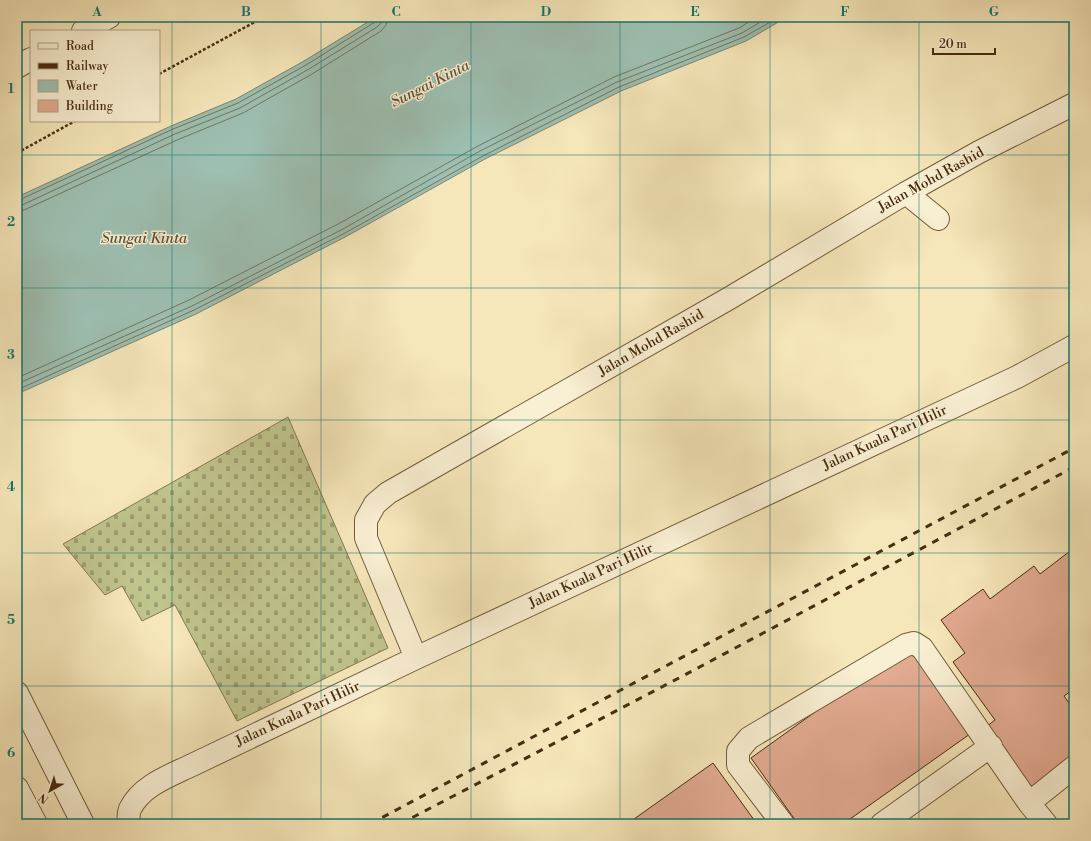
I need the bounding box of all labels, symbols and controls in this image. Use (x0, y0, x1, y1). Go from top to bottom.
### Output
text: A (91, 4, 102, 20)
text: B (241, 4, 251, 20)
text: C (391, 4, 401, 20)
text: D (541, 4, 551, 20)
text: E (690, 4, 700, 20)
text: F (840, 4, 850, 20)
text: G (989, 4, 1000, 20)
legend (30, 30, 160, 122)
scale bar (933, 30, 995, 56)
text: 20 m (939, 37, 967, 52)
text: Road (66, 39, 94, 54)
water label: Sungai Kinta (387, 56, 473, 112)
text: Railway (66, 59, 108, 74)
text: Water (65, 79, 98, 94)
text: 1 (8, 81, 15, 97)
text: Building (65, 99, 114, 114)
street label: Jalan Mohd Rashid (874, 143, 987, 217)
text: 2 (7, 214, 15, 230)
water label: Sungai Kinta (101, 229, 188, 248)
street label: Jalan Mohd Rashid (594, 305, 707, 381)
text: 3 (7, 347, 15, 363)
street label: Jalan Kuala Pari Hilir (819, 401, 950, 475)
text: 4 (7, 479, 16, 495)
street label: Jalan Kuala Pari Hilir (525, 539, 656, 613)
text: 5 (7, 612, 15, 628)
street label: Jalan Kuala Pari Hilir (232, 677, 363, 751)
text: 6 (7, 745, 15, 761)
north arrow (30, 771, 70, 811)
text: N (36, 790, 52, 806)

